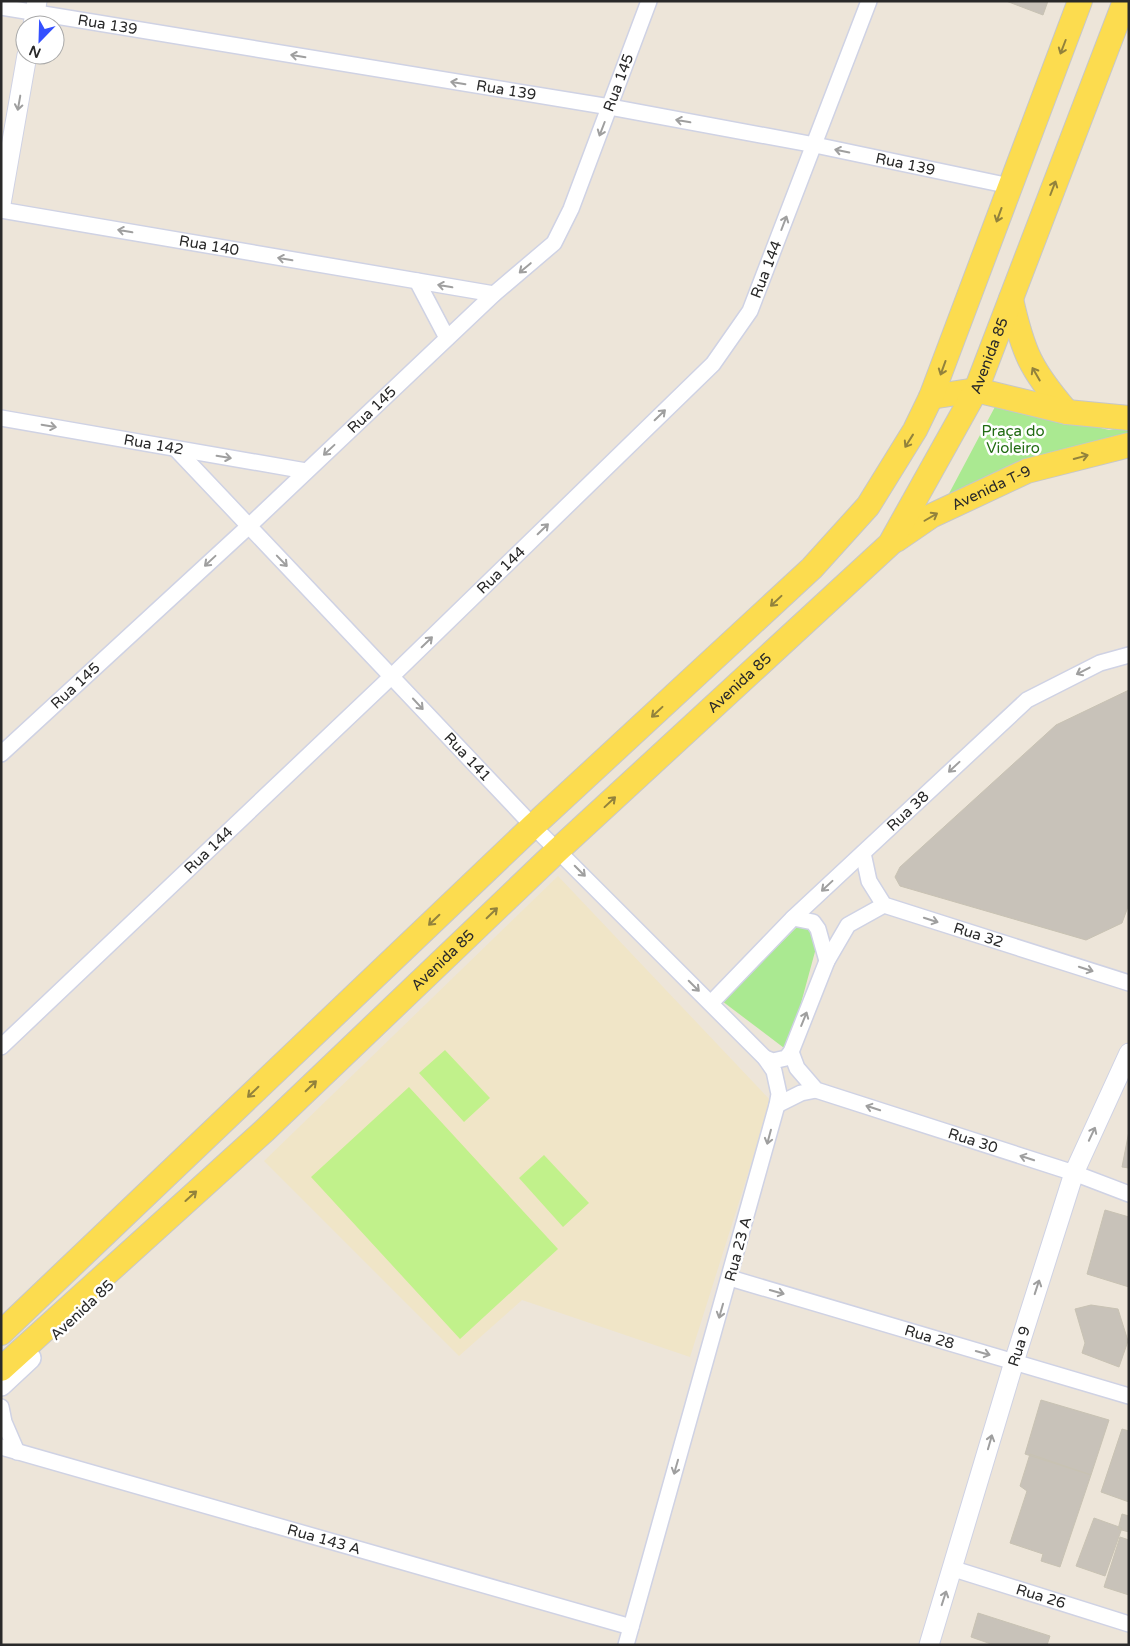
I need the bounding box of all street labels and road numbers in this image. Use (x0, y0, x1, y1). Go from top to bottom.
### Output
street label: Rua 139 (76, 11, 139, 38)
street label: Rua 145 (599, 51, 637, 114)
street label: Rua 139 (475, 76, 538, 104)
street label: Rua 139 (874, 149, 937, 179)
street label: Rua 140 (178, 231, 240, 259)
street label: Rua 144 (747, 238, 785, 301)
street label: Avenida 85 (966, 315, 1012, 397)
street label: Rua 145 (344, 382, 400, 437)
street label: Rua 142 (122, 430, 185, 459)
street label: Avenida T-9 (949, 461, 1034, 514)
street label: Rua 144 (473, 543, 529, 598)
street label: Avenida 85 (704, 649, 775, 717)
street label: Rua 145 (47, 659, 104, 713)
street label: Rua 141 (440, 729, 495, 785)
street label: Rua 38 (883, 787, 933, 835)
street label: Rua 144 (180, 823, 237, 877)
street label: Rua 32 (951, 919, 1005, 951)
street label: Avenida 85 (407, 926, 478, 994)
street label: Rua 30 (946, 1124, 1000, 1157)
street label: Rua 23 A (721, 1215, 755, 1283)
street label: Avenida 85 (46, 1276, 118, 1344)
street label: Rua 28 (902, 1321, 956, 1353)
street label: Rua 9 (1004, 1324, 1034, 1369)
street label: Rua 143 A (285, 1520, 363, 1558)
street label: Rua 26 (1014, 1580, 1068, 1613)

